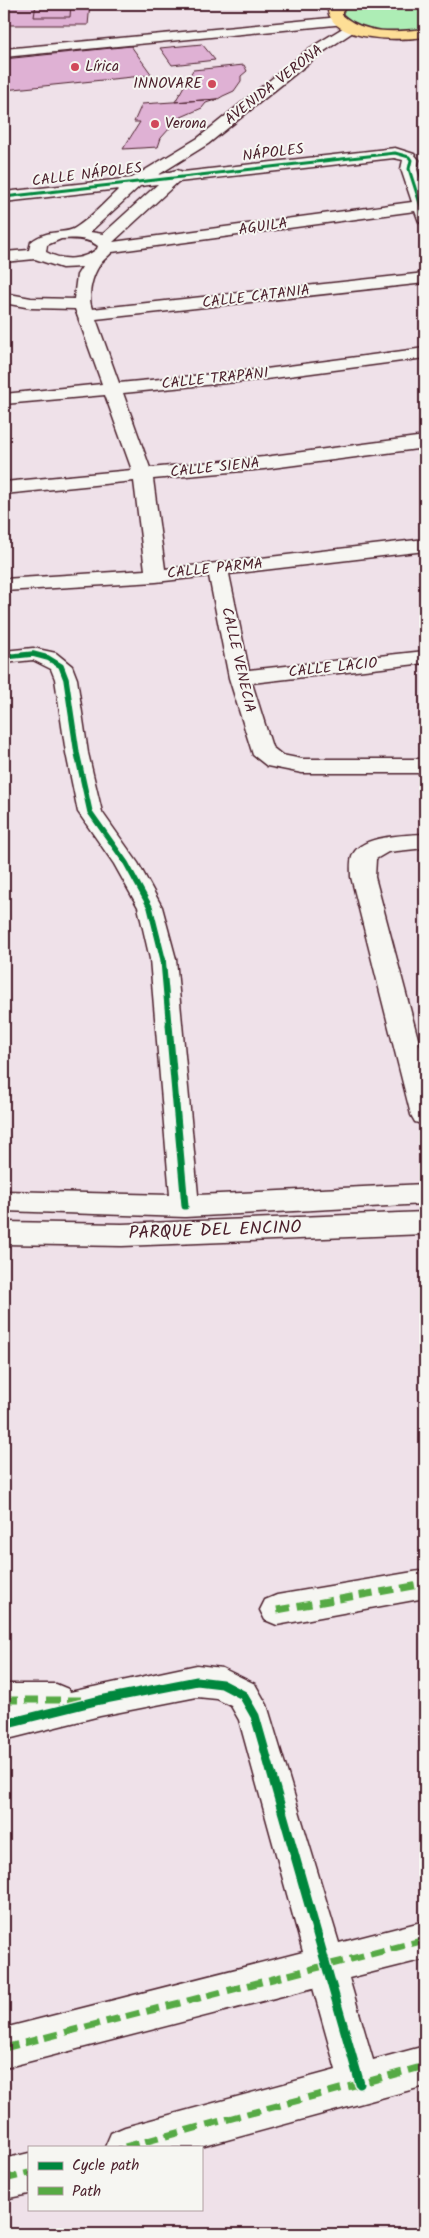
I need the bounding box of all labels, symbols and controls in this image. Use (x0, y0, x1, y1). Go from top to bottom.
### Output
street label: AVENIDA VERONA (220, 39, 328, 131)
place label: Lírica (85, 55, 119, 79)
marker: Lírica (69, 61, 81, 73)
place label: INNOVARE (133, 72, 203, 96)
marker: INNOVARE (206, 78, 218, 90)
place label: Verona (165, 112, 207, 136)
marker: Verona (149, 118, 161, 130)
street label: NÁPOLES (241, 137, 305, 169)
street label: CALLE NÁPOLES (31, 156, 143, 194)
street label: AGUILA (237, 212, 289, 242)
street label: CALLE CATANIA (201, 278, 311, 316)
street label: CALLE TRAPANI (160, 361, 270, 397)
street label: CALLE SIENA (169, 451, 261, 485)
street label: CALLE PARMA (166, 552, 264, 586)
street label: CALLE VENECIA (214, 605, 262, 715)
street label: CALLE LACIO (287, 651, 379, 685)
street label: PARQUE DEL ENCINO (128, 1213, 302, 1249)
legend (28, 2146, 202, 2210)
text: Cycle path (72, 2154, 139, 2178)
text: Path (72, 2180, 101, 2204)

